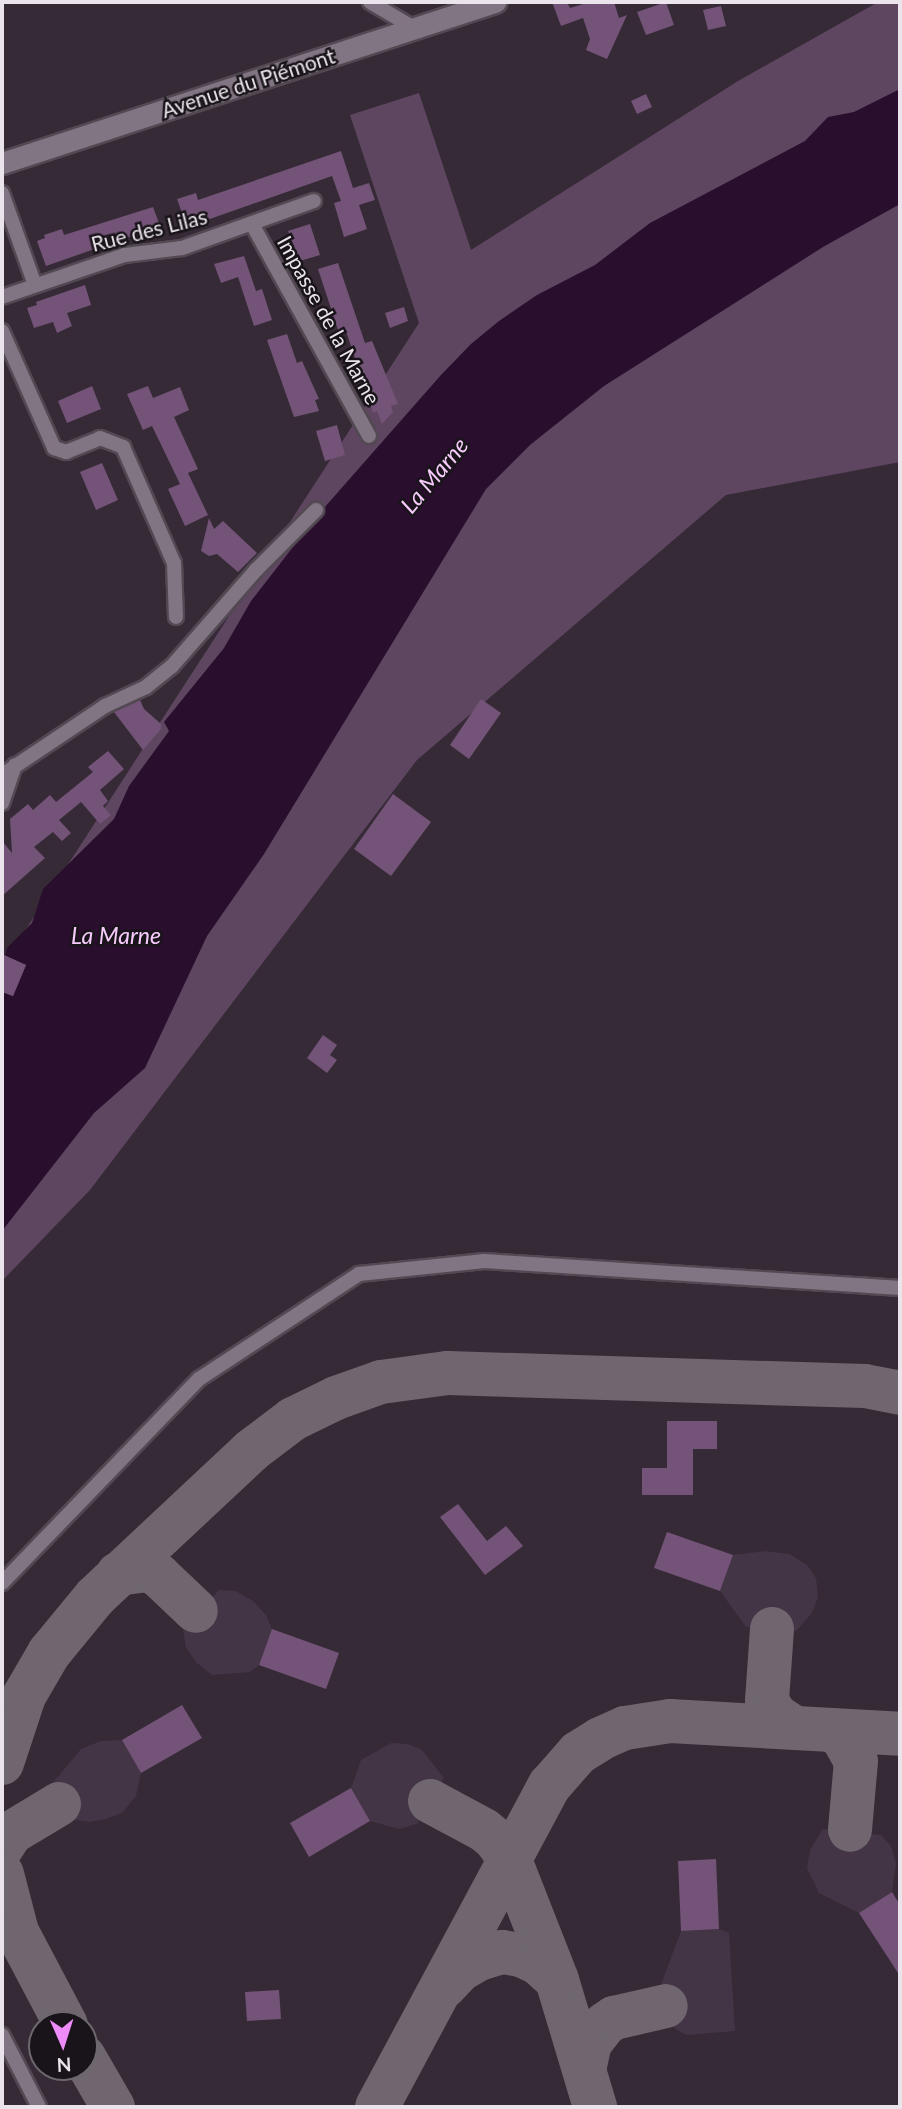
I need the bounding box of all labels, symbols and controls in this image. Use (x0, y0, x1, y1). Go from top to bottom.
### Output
street label: Avenue du Piémont (158, 43, 338, 123)
street label: Rue des Lilas (88, 203, 210, 257)
street label: Impasse de la Marne (272, 231, 386, 409)
water label: La Marne (395, 432, 473, 518)
water label: La Marne (71, 921, 161, 949)
north arrow (28, 2011, 98, 2081)
text: N (56, 2054, 72, 2077)

